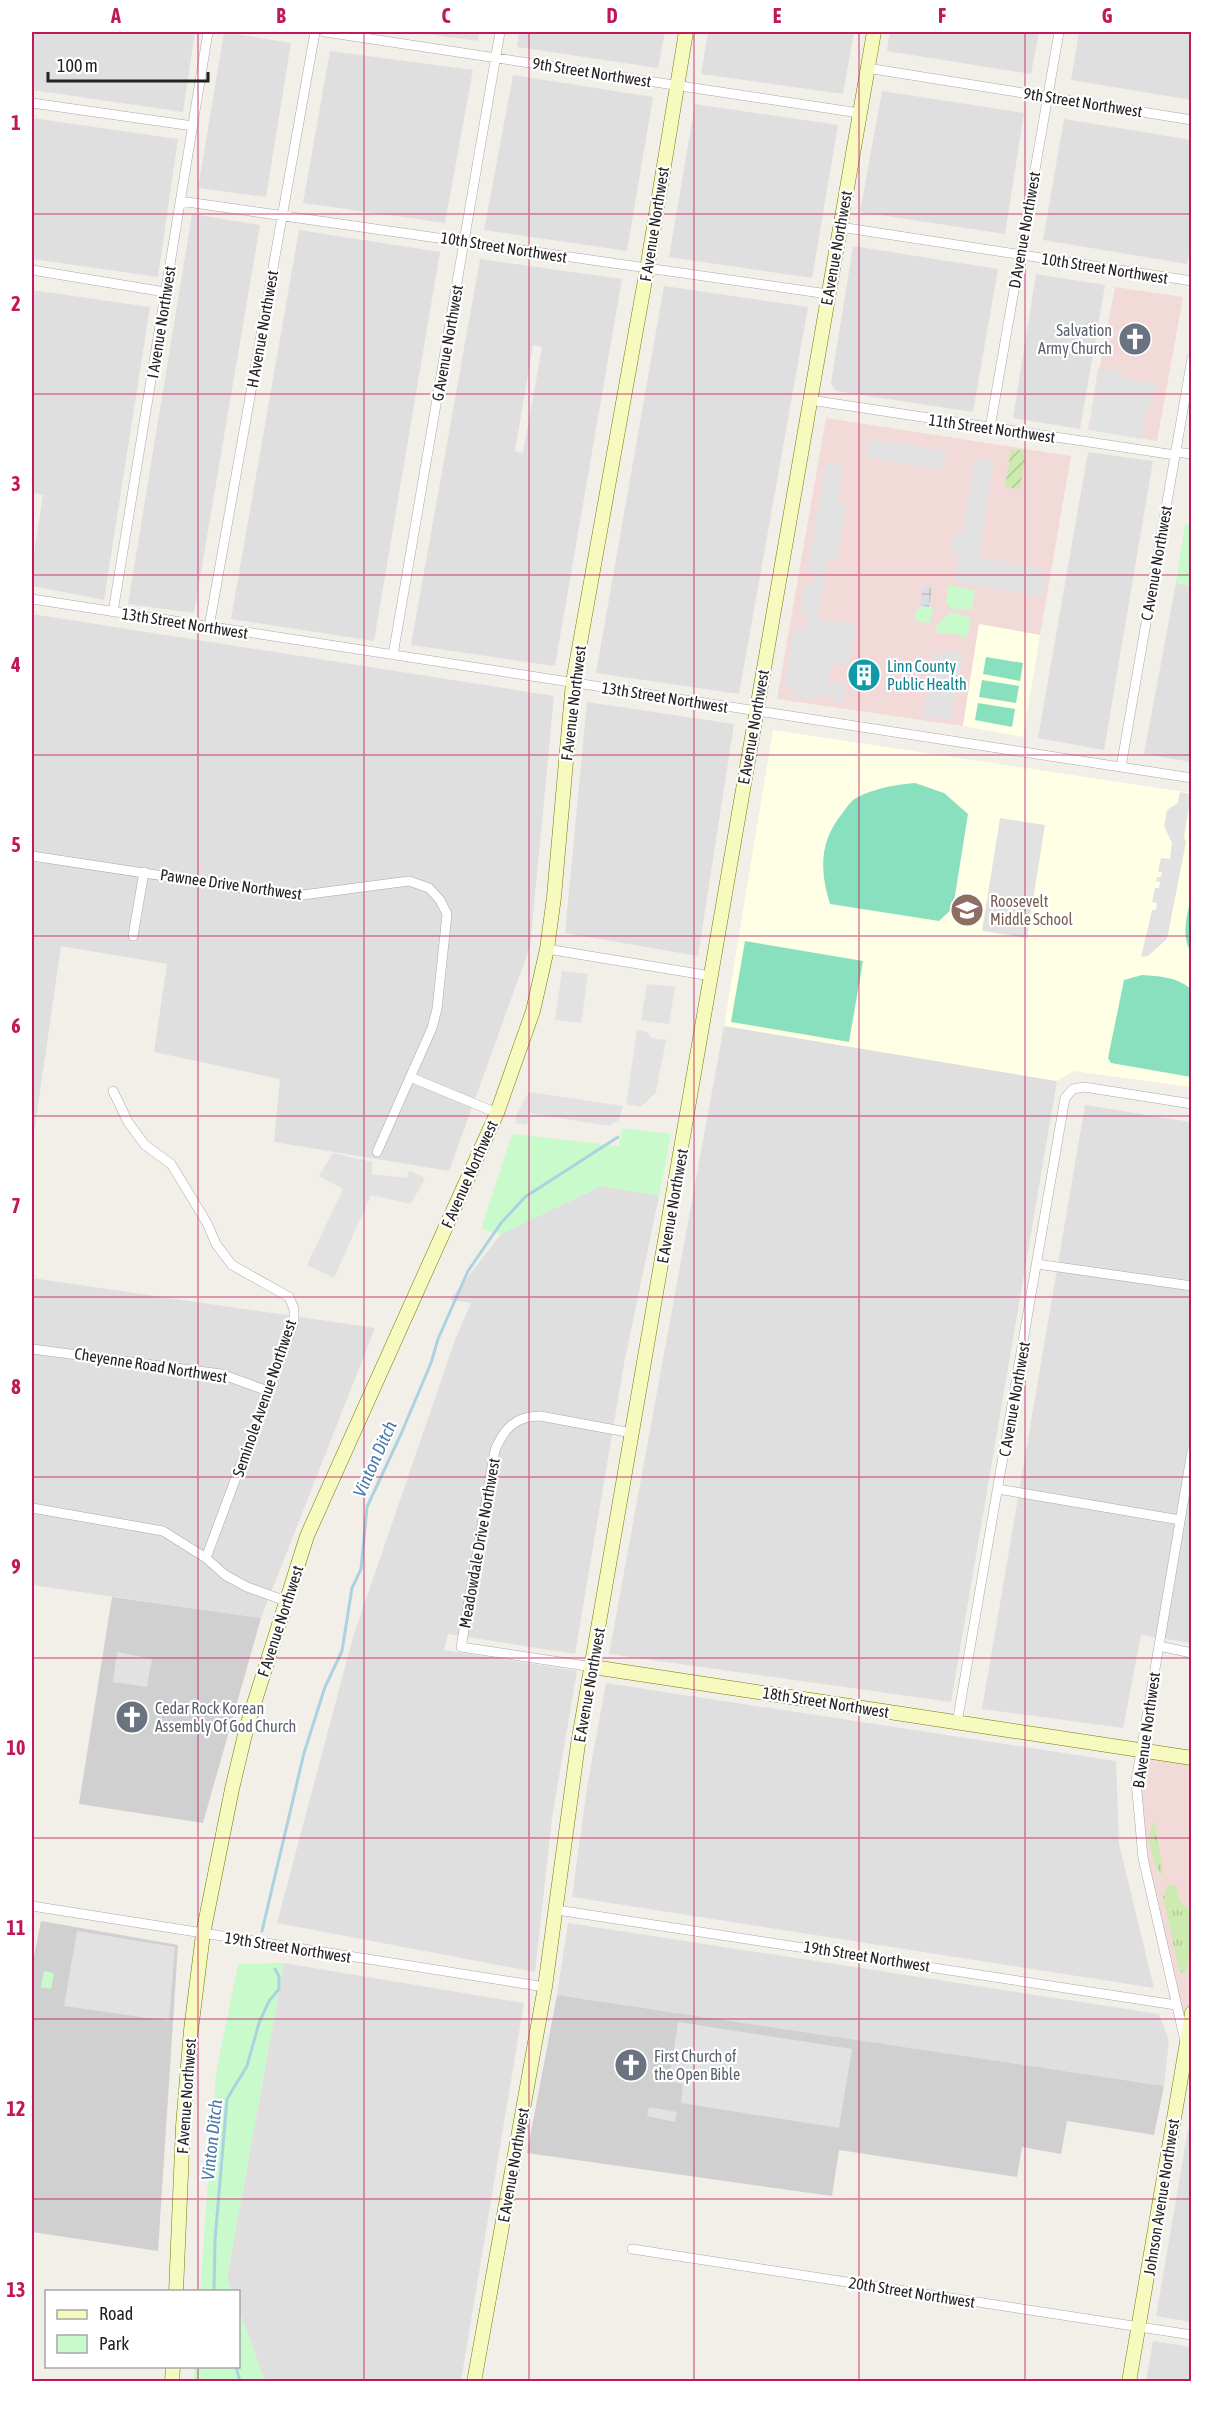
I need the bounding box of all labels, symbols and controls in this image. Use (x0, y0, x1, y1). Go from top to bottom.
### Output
text: A (110, 4, 121, 27)
text: B (276, 4, 286, 27)
text: C (442, 4, 451, 27)
text: D (606, 4, 618, 27)
text: E (773, 4, 782, 27)
text: F (938, 4, 946, 27)
text: G (1102, 4, 1113, 27)
scale bar (48, 45, 208, 83)
street label: 9th Street Northwest (531, 54, 653, 90)
text: 100 m (57, 55, 98, 76)
street label: 9th Street Northwest (1022, 84, 1144, 120)
text: 1 (11, 111, 21, 134)
street label: F Avenue Northwest (636, 165, 672, 283)
street label: D Avenue Northwest (1005, 170, 1043, 290)
street label: E Avenue Northwest (817, 189, 855, 307)
street label: 10th Street Northwest (440, 228, 569, 266)
street label: 10th Street Northwest (1041, 249, 1170, 287)
street label: I Avenue Northwest (143, 264, 179, 379)
street label: H Avenue Northwest (243, 269, 281, 389)
street label: G Avenue Northwest (428, 283, 466, 403)
text: 2 (11, 292, 21, 315)
place label: Salvation Army Church (1038, 321, 1112, 358)
church icon: Salvation Army Church (1117, 321, 1153, 357)
street label: 11th Street Northwest (928, 410, 1057, 446)
text: 3 (11, 472, 21, 495)
street label: C Avenue Northwest (1137, 504, 1175, 622)
street label: 13th Street Northwest (121, 604, 250, 642)
street label: F Avenue Northwest (557, 644, 589, 762)
text: 4 (10, 653, 21, 676)
building icon: Linn County Public Health (846, 657, 882, 693)
place label: Linn County Public Health (887, 657, 967, 693)
street label: E Avenue Northwest (734, 668, 772, 786)
street label: 13th Street Northwest (601, 678, 730, 716)
text: 5 (11, 833, 21, 856)
street label: Pawnee Drive Northwest (159, 865, 303, 903)
school or university icon: Roosevelt Middle School (949, 892, 985, 928)
place label: Roosevelt Middle School (990, 892, 1074, 928)
text: 6 (11, 1014, 21, 1037)
street label: F Avenue Northwest (437, 1117, 501, 1231)
street label: E Avenue Northwest (653, 1147, 691, 1265)
text: 7 (11, 1194, 21, 1217)
street label: Seminole Avenue Northwest (229, 1317, 300, 1479)
street label: C Avenue Northwest (995, 1340, 1033, 1458)
street label: Cheyenne Road Northwest (73, 1344, 229, 1387)
text: 8 (11, 1375, 21, 1398)
water label: Vinton Ditch (348, 1417, 401, 1500)
street label: Meadowdale Drive Northwest (455, 1456, 503, 1629)
text: 9 (11, 1555, 21, 1578)
street label: F Avenue Northwest (254, 1563, 307, 1679)
street label: E Avenue Northwest (570, 1626, 608, 1744)
street label: B Avenue Northwest (1129, 1670, 1163, 1789)
street label: 18th Street Northwest (762, 1683, 891, 1721)
church icon: Cedar Rock Korean Assembly Of God Church (114, 1699, 150, 1735)
place label: Cedar Rock Korean Assembly Of God Church (155, 1699, 296, 1736)
text: 10 (7, 1736, 25, 1759)
text: 11 (7, 1916, 25, 1939)
street label: 19th Street Northwest (224, 1928, 353, 1966)
street label: 19th Street Northwest (803, 1937, 932, 1975)
street label: F Avenue Northwest (173, 2037, 199, 2154)
church icon: First Church of the Open Bible (613, 2047, 649, 2083)
place label: First Church of the Open Bible (654, 2047, 740, 2084)
text: 12 (7, 2097, 25, 2120)
water label: Vinton Ditch (197, 2098, 226, 2181)
street label: E Avenue Northwest (494, 2106, 532, 2224)
street label: Johnson Avenue Northwest (1140, 2117, 1182, 2277)
street label: 20th Street Northwest (848, 2273, 977, 2311)
text: 13 (7, 2278, 25, 2301)
legend (45, 2290, 240, 2368)
text: Road (99, 2303, 133, 2324)
text: Park (99, 2333, 129, 2354)

